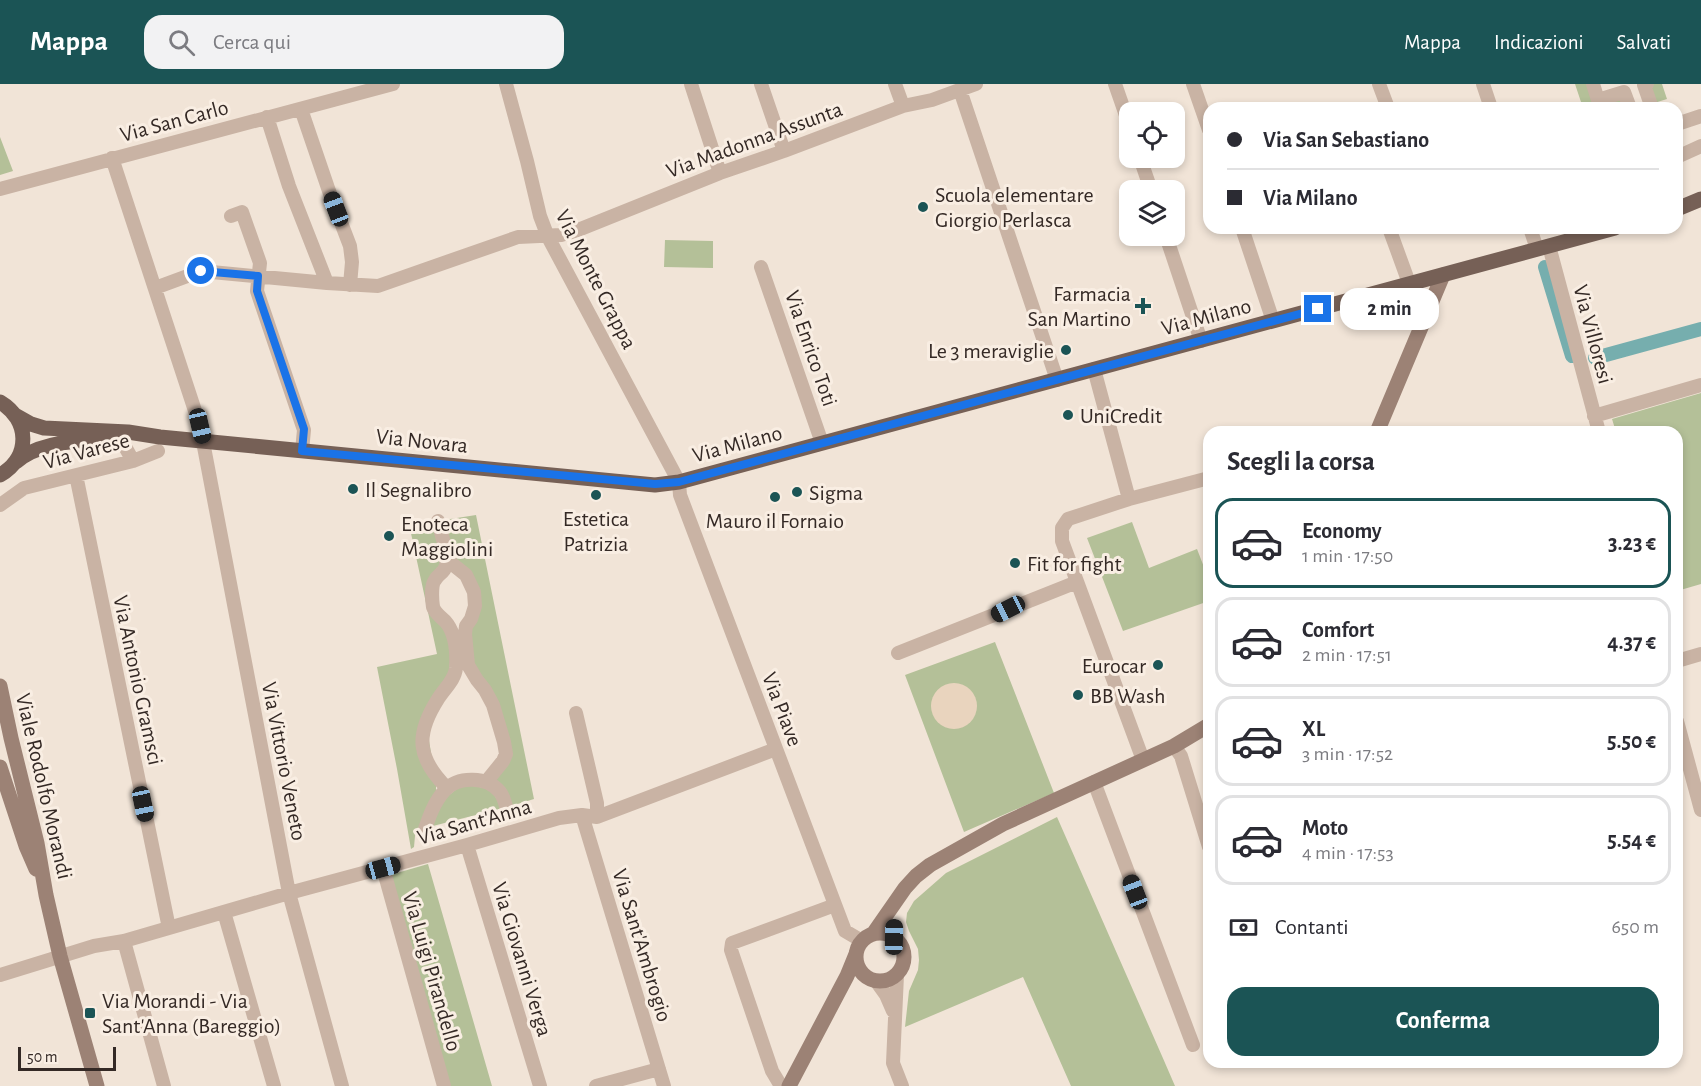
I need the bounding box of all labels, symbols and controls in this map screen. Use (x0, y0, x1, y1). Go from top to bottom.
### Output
search box (144, 15, 564, 69)
icon: search (165, 26, 198, 59)
text: Mappa (30, 28, 108, 56)
text: Cerca qui (213, 31, 291, 53)
text: Mappa (1404, 32, 1461, 53)
text: Indicazioni (1494, 32, 1584, 53)
text: Salvati (1617, 32, 1671, 53)
street label: Via San Carlo (118, 96, 231, 146)
street label: Via Madonna Assunta (663, 98, 845, 182)
map controls (1119, 102, 1185, 246)
button: locate (1119, 102, 1185, 168)
text: Via San Sebastiano (1263, 129, 1429, 151)
button: layers (1119, 180, 1185, 246)
place label: Scuola elementare Giorgio Perlasca (935, 184, 1094, 231)
text: Via Milano (1263, 187, 1358, 209)
car (321, 189, 351, 229)
marker: Scuola elementare Giorgio Perlasca (916, 200, 930, 214)
street label: Via Monte Grappa (552, 206, 641, 353)
route start (187, 257, 214, 284)
street label: Via Villoresi (1569, 282, 1617, 386)
place label: Farmacia San Martino (1027, 283, 1131, 330)
street label: Via Enrico Toti (781, 288, 841, 409)
callout: 2 min (1339, 288, 1438, 330)
street label: Via Milano (1159, 294, 1253, 339)
route end (1304, 295, 1331, 322)
marker: Farmacia San Martino (1136, 299, 1150, 313)
text: 2 min (1367, 299, 1412, 319)
place label: Le 3 meraviglie (928, 340, 1054, 362)
marker: Le 3 meraviglie (1059, 343, 1073, 357)
place label: UniCredit (1080, 405, 1162, 427)
car (187, 406, 213, 446)
marker: UniCredit (1061, 408, 1075, 422)
street label: Via Milano (690, 421, 784, 466)
street label: Via Novara (375, 425, 469, 457)
street label: Via Varese (41, 429, 132, 473)
text: Scegli la corsa (1227, 448, 1375, 475)
place label: Il Segnalibro (365, 479, 472, 501)
marker: Il Segnalibro (346, 482, 360, 496)
place label: Sigma (809, 482, 863, 504)
marker: Sigma (790, 485, 804, 499)
marker: Estetica Patrizia (589, 488, 603, 502)
marker: Mauro il Fornaio (768, 490, 782, 504)
place label: Estetica Patrizia (563, 508, 629, 555)
place label: Mauro il Fornaio (706, 510, 844, 532)
place label: Enoteca Maggiolini (401, 513, 493, 560)
icon: car (1230, 516, 1284, 570)
text: Economy (1302, 520, 1382, 542)
marker: Enoteca Maggiolini (382, 529, 396, 543)
text: 3.23 € (1608, 532, 1656, 554)
text: 1 min · 17:50 (1302, 546, 1393, 566)
place label: Fit for fight (1027, 553, 1122, 575)
marker: Fit for fight (1008, 556, 1022, 570)
street label: Via Antonio Gramsci (109, 593, 167, 767)
car (988, 593, 1028, 625)
icon: car (1230, 615, 1284, 669)
text: Comfort (1302, 619, 1374, 641)
text: 4.37 € (1607, 631, 1656, 653)
text: 2 min · 17:51 (1302, 645, 1392, 665)
place label: Eurocar (1082, 655, 1146, 677)
marker: Eurocar (1151, 658, 1165, 672)
street label: Via Piave (758, 669, 806, 749)
street label: Via Vittorio Veneto (258, 680, 310, 842)
place label: BB Wash (1090, 685, 1165, 707)
marker: BB Wash (1071, 688, 1085, 702)
street label: Viale Rodolfo Morandi (12, 691, 76, 881)
icon: car (1230, 714, 1284, 768)
text: XL (1302, 718, 1325, 740)
text: 5.50 € (1607, 730, 1656, 752)
text: 3 min · 17:52 (1302, 744, 1393, 764)
car (130, 785, 156, 823)
street label: Via Sant'Anna (415, 795, 534, 849)
icon: car (1230, 813, 1284, 867)
text: Moto (1302, 817, 1348, 839)
text: 5.54 € (1607, 829, 1656, 851)
text: 4 min · 17:53 (1302, 843, 1394, 863)
car (363, 855, 403, 881)
street label: Via Sant'Ambrogio (608, 866, 676, 1024)
car (1120, 872, 1150, 912)
street label: Via Giovanni Verga (488, 879, 556, 1039)
street label: Via Luigi Pirandello (399, 889, 465, 1054)
icon: cash (1227, 911, 1260, 944)
text: Contanti (1275, 916, 1349, 938)
text: 650 m (1611, 917, 1659, 937)
car (885, 919, 903, 955)
button: Conferma (1227, 987, 1659, 1056)
place label: Via Morandi - Via Sant'Anna (Bareggio) (102, 990, 281, 1037)
marker: Via Morandi - Via Sant'Anna (Bareggio) (83, 1006, 97, 1020)
scale bar (18, 1044, 116, 1072)
text: 50 m (27, 1049, 58, 1065)

